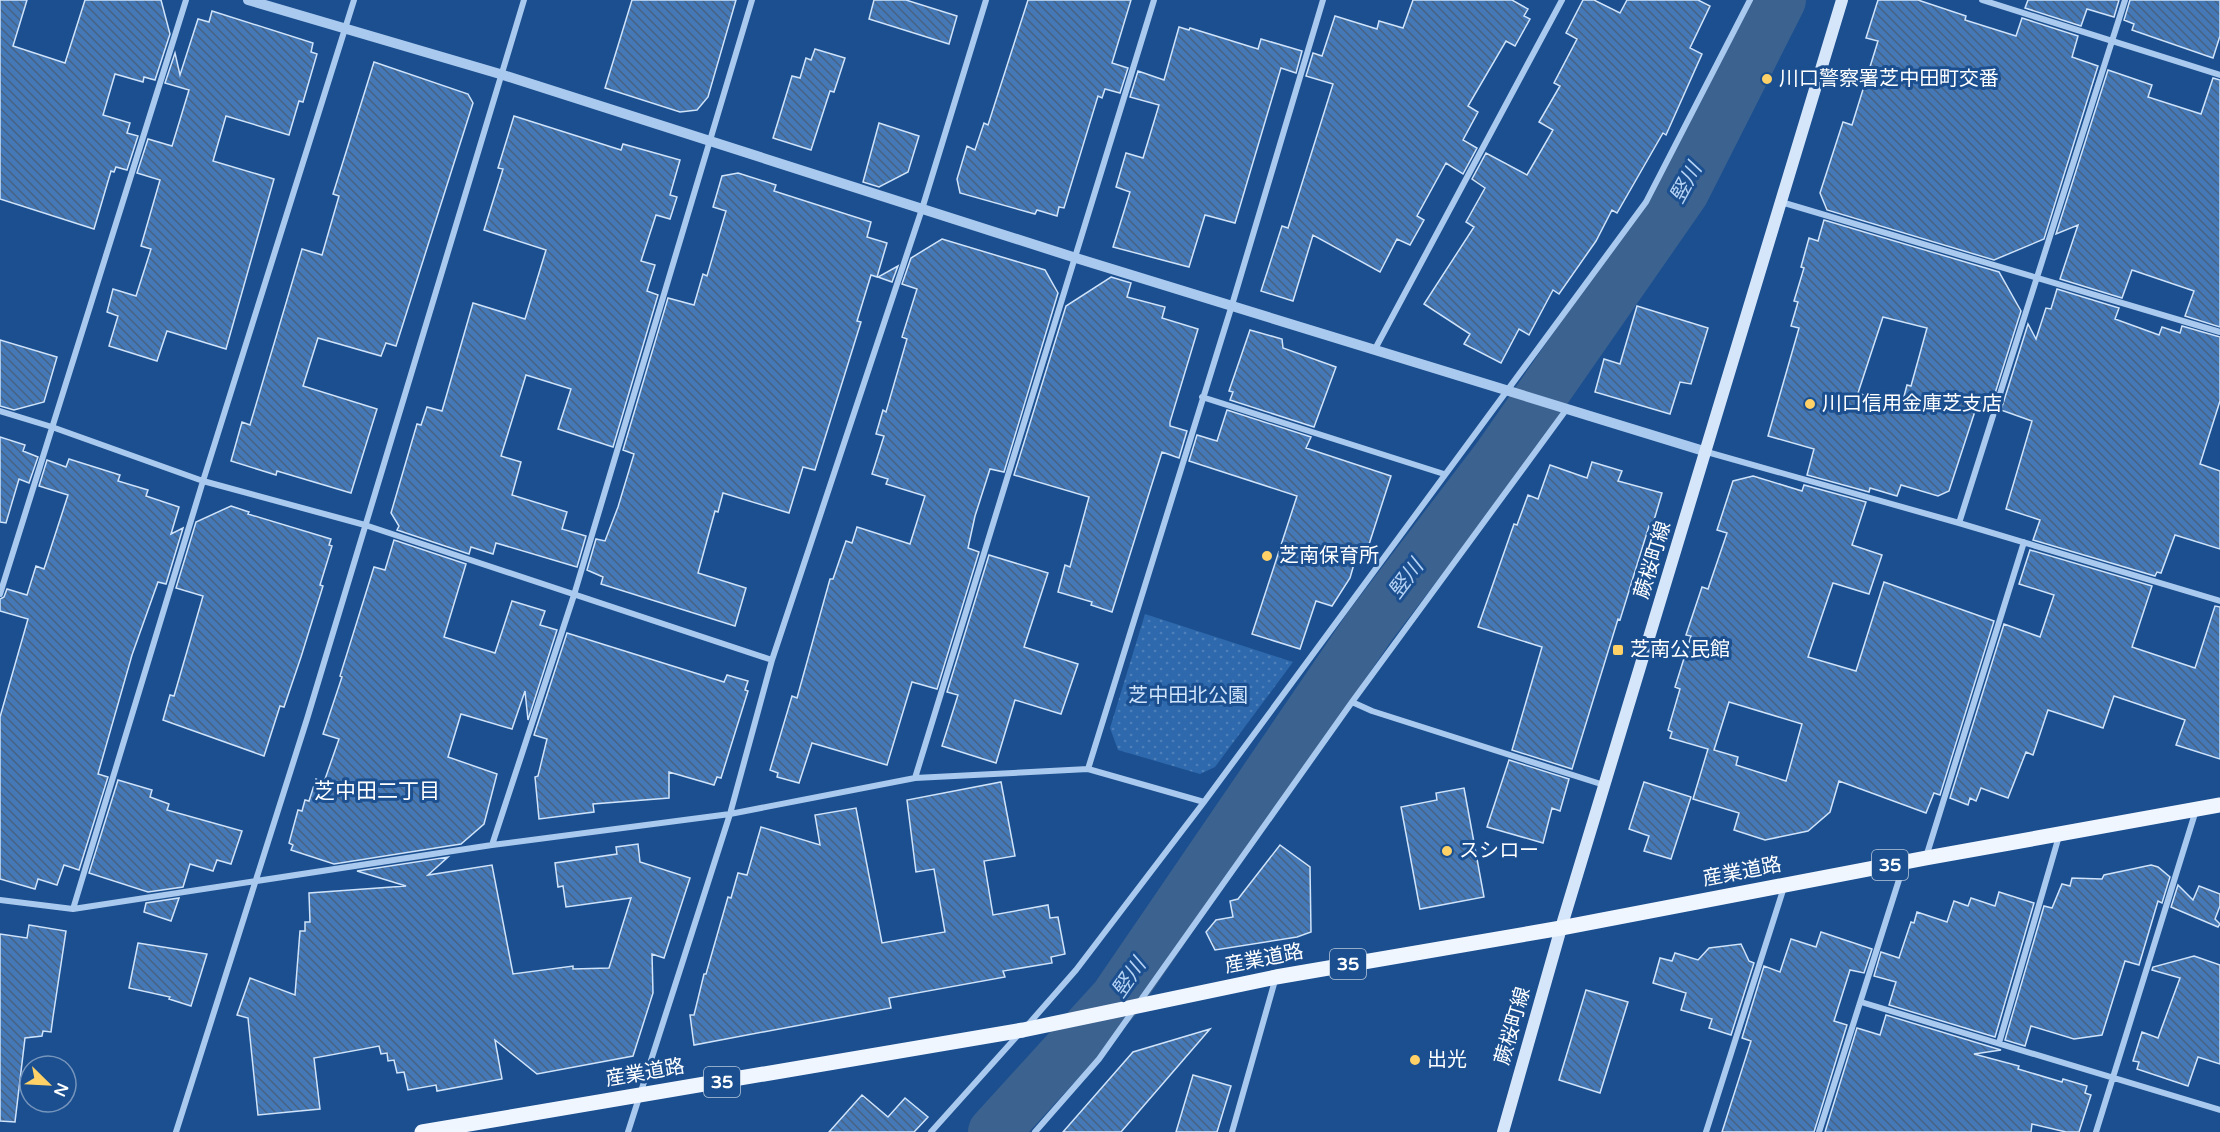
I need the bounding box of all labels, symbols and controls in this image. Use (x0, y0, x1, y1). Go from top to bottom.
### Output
place label: 川口警察署芝中田町交番 (1779, 67, 1999, 91)
marker: 川口警察署芝中田町交番 (1760, 72, 1774, 86)
water label: 竪川 (1665, 157, 1708, 207)
place label: 川口信用金庫芝支店 (1822, 392, 2002, 416)
marker: 川口信用金庫芝支店 (1803, 397, 1817, 411)
street label: 蕨桜町線 (1630, 518, 1676, 602)
place label: 芝南保育所 (1279, 544, 1379, 568)
marker: 芝南保育所 (1260, 549, 1274, 563)
water label: 竪川 (1383, 553, 1430, 603)
place label: 芝南公民館 (1630, 638, 1730, 662)
marker: 芝南公民館 (1611, 643, 1625, 657)
park label: 芝中田北公園 (1128, 684, 1248, 708)
district label: 芝中田二丁目 (314, 779, 440, 804)
place label: スシロー (1459, 839, 1539, 863)
marker: スシロー (1440, 844, 1454, 858)
road number: 35 (1872, 850, 1908, 880)
street label: 産業道路 (1700, 853, 1784, 891)
street label: 産業道路 (1222, 940, 1306, 978)
road number: 35 (1330, 949, 1366, 979)
water label: 竪川 (1107, 952, 1152, 1002)
street label: 蕨桜町線 (1490, 984, 1536, 1068)
place label: 出光 (1427, 1048, 1467, 1072)
marker: 出光 (1408, 1053, 1422, 1067)
north arrow (18, 1054, 78, 1114)
street label: 産業道路 (604, 1054, 686, 1092)
road number: 35 (704, 1067, 740, 1097)
text: N (49, 1080, 73, 1100)

